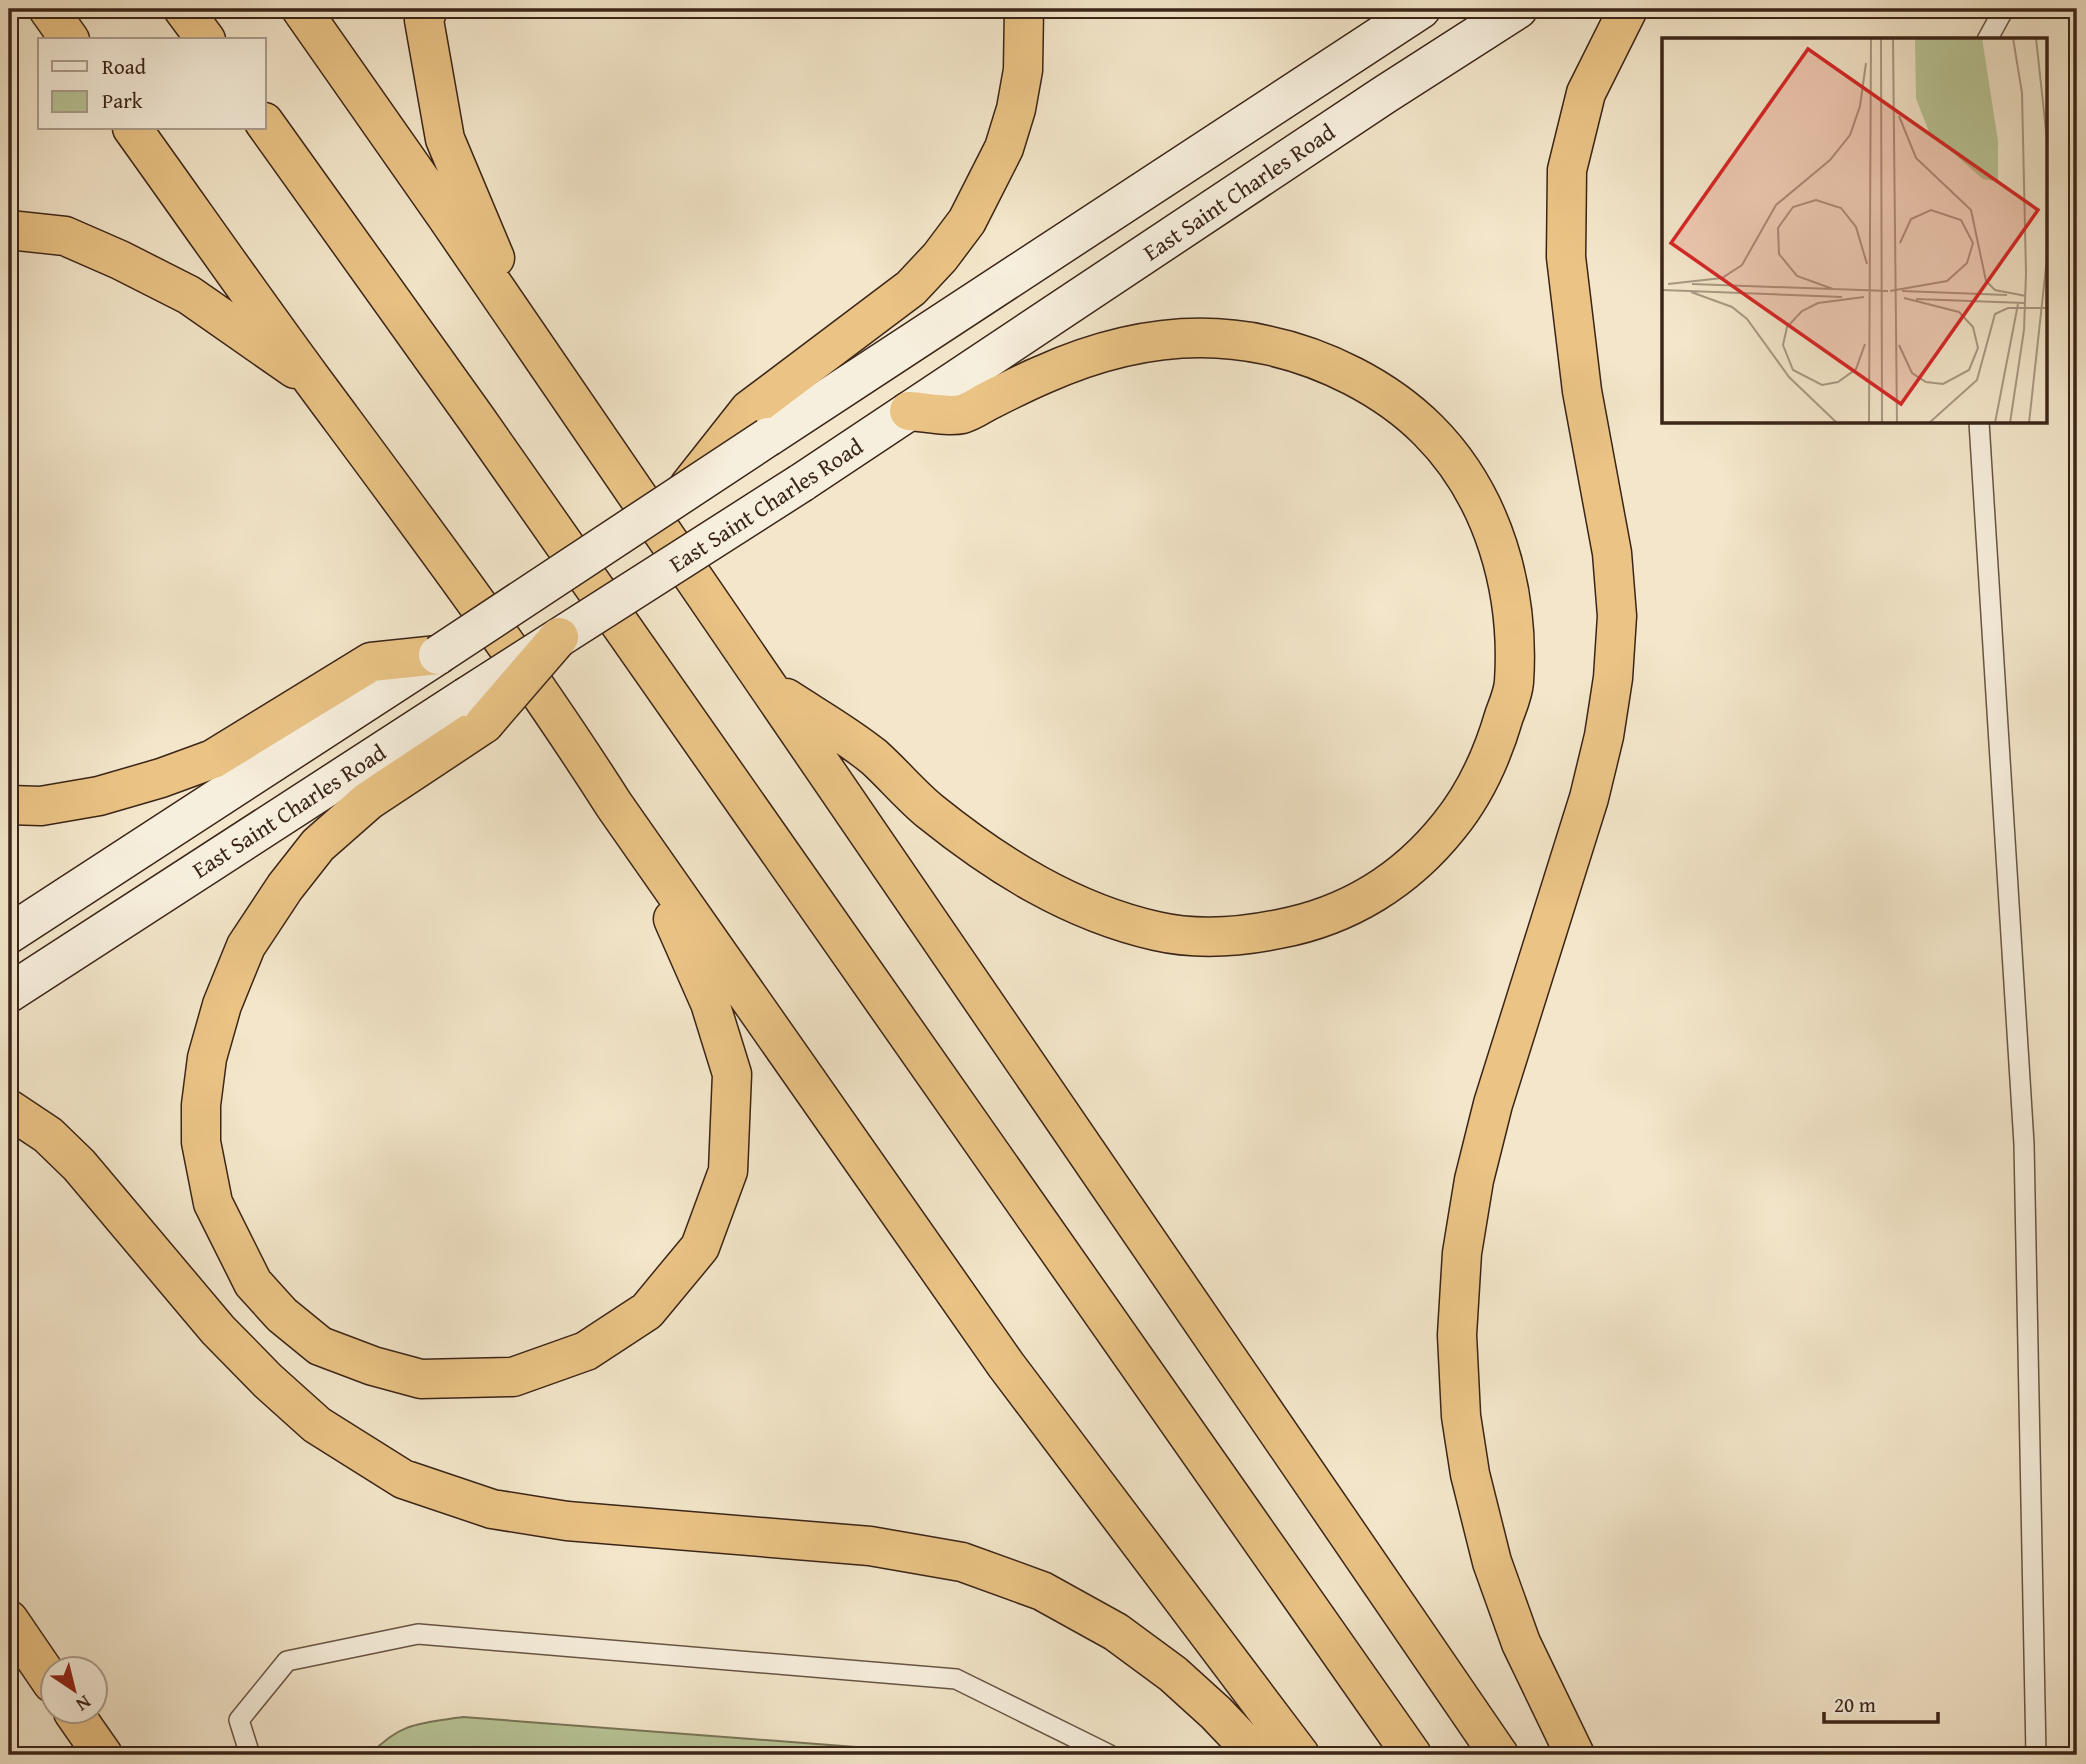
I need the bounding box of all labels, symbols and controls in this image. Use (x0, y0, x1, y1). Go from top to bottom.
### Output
legend (38, 38, 266, 130)
inset map (1662, 38, 2048, 424)
text: Road (102, 51, 147, 82)
text: Park (102, 85, 143, 116)
street label: East Saint Charles Road (1136, 115, 1342, 268)
street label: East Saint Charles Road (662, 429, 870, 580)
street label: East Saint Charles Road (185, 735, 393, 886)
north arrow (38, 1656, 108, 1726)
scale bar (1824, 1680, 1937, 1724)
text: N (70, 1689, 97, 1719)
text: 20 m (1834, 1689, 1876, 1720)

